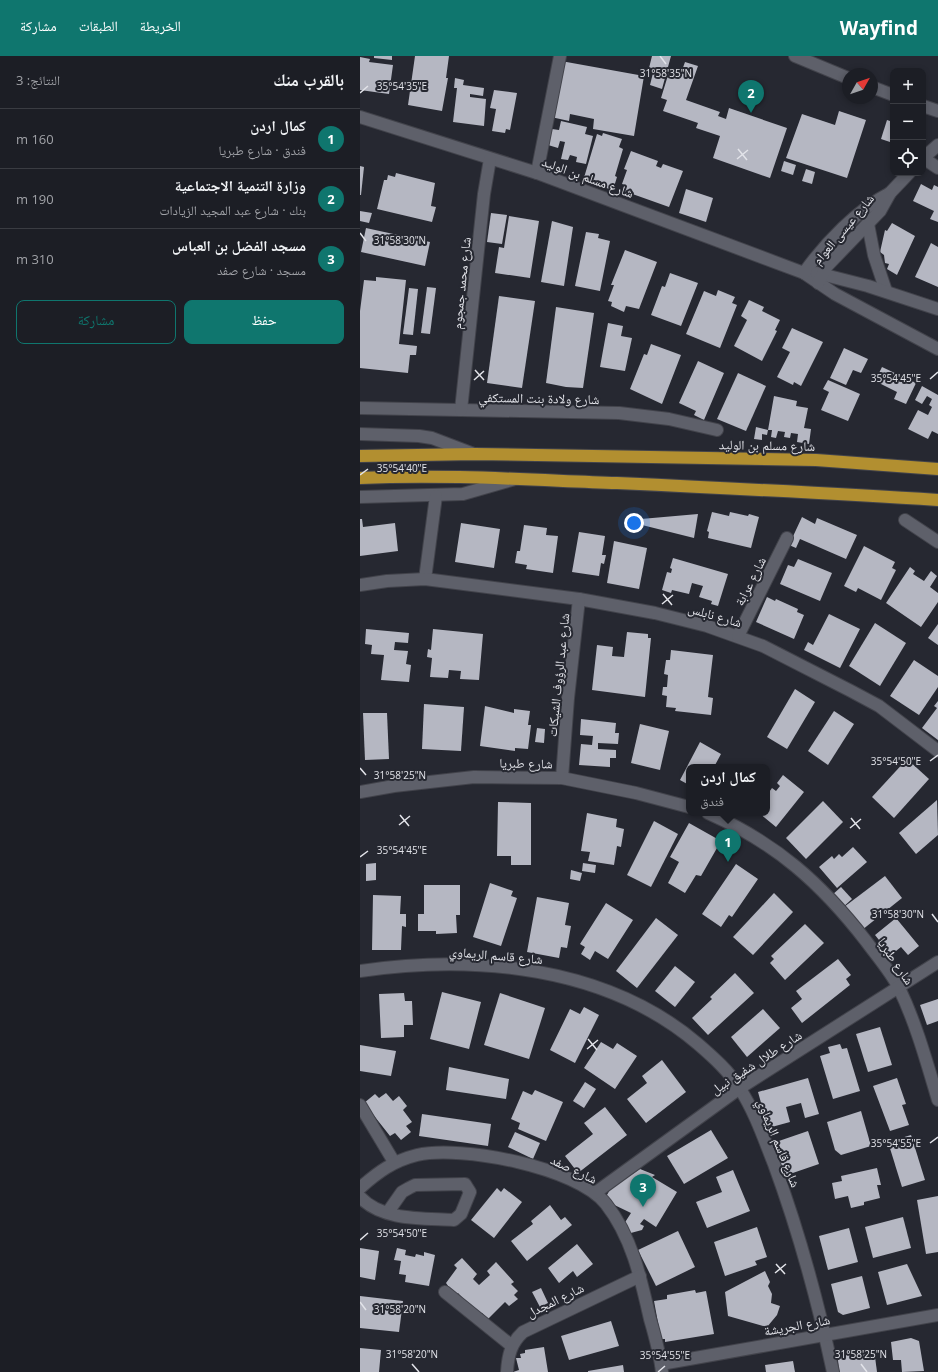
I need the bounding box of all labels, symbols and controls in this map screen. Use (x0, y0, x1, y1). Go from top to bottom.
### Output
text: Wayfind (840, 15, 918, 41)
text: مشاركة (20, 16, 57, 35)
text: الطبقات (79, 16, 118, 35)
text: الخريطة (140, 16, 181, 35)
text: 31°58'35"N (640, 66, 692, 80)
text: بالقرب منك (273, 68, 344, 91)
north arrow (842, 68, 878, 104)
map controls (890, 68, 926, 176)
button: + (890, 68, 926, 104)
text: النتائج: 3 (16, 71, 60, 89)
text: 35°54'35"E (377, 79, 427, 93)
pin: 2 (738, 80, 764, 113)
button: − (890, 104, 926, 140)
text: كمال اردن (250, 115, 306, 135)
text: 160 m (16, 130, 54, 148)
text: 1 (327, 130, 335, 148)
button: locate (890, 140, 926, 176)
text: فندق · شارع طبريا (219, 141, 306, 159)
street label: شارع مسلم بن الوليد (539, 152, 636, 203)
text: وزارة التنمية الاجتماعية (175, 175, 306, 195)
text: 190 m (16, 190, 54, 208)
text: 2 (327, 190, 335, 208)
street label: شارع عيسى العوام (808, 190, 879, 269)
text: بنك · شارع عبد المجيد الزيادات (159, 201, 306, 219)
text: 31°58'30"N (374, 233, 426, 247)
text: مسجد الفضل بن العباس (172, 235, 306, 255)
street label: شارع محمد جمجوم (447, 236, 476, 330)
text: 310 m (16, 250, 54, 268)
text: 3 (327, 250, 335, 268)
text: مسجد · شارع صفد (217, 261, 306, 279)
button: مشاركة (16, 300, 176, 344)
button: حفظ (184, 300, 344, 344)
text: 35°54'45"E (871, 371, 921, 385)
street label: شارع ولادة بنت المستكفي (478, 388, 600, 410)
street label: شارع مسلم بن الوليد (719, 435, 815, 456)
text: 35°54'40"E (377, 461, 427, 475)
your location (624, 513, 644, 533)
street label: شارع عرابة (730, 554, 771, 609)
street label: شارع نابلس (686, 599, 744, 632)
street label: شارع عبد الرؤوف الشيكات (543, 612, 574, 738)
street label: شارع طبريا (499, 754, 553, 773)
text: 35°54'50"E (871, 754, 921, 768)
popup (686, 764, 770, 816)
text: كمال اردن (700, 766, 756, 786)
text: 31°58'25"N (374, 768, 426, 782)
text: فندق (700, 792, 724, 810)
pin: 1 (715, 829, 741, 862)
text: 35°54'45"E (377, 843, 427, 857)
text: 31°58'30"N (872, 907, 924, 921)
street label: شارع طبريا (873, 934, 918, 989)
street label: شارع قاسم الريماوي (448, 942, 544, 970)
street label: شارع طلال شفيق نبيل (707, 1026, 806, 1099)
street label: شارع قاسم الريماوي (751, 1096, 805, 1191)
text: 35°54'55"E (871, 1136, 921, 1150)
street label: شارع صفد (547, 1150, 600, 1189)
pin: 3 (630, 1174, 656, 1207)
text: 35°54'50"E (377, 1226, 427, 1240)
street label: شارع المجدل (523, 1278, 587, 1323)
text: 31°58'20"N (374, 1302, 426, 1316)
street label: شارع الجريشة (763, 1310, 832, 1341)
text: 31°58'20"N (386, 1347, 438, 1361)
text: 31°58'25"N (835, 1347, 887, 1361)
text: 35°54'55"E (640, 1348, 690, 1362)

